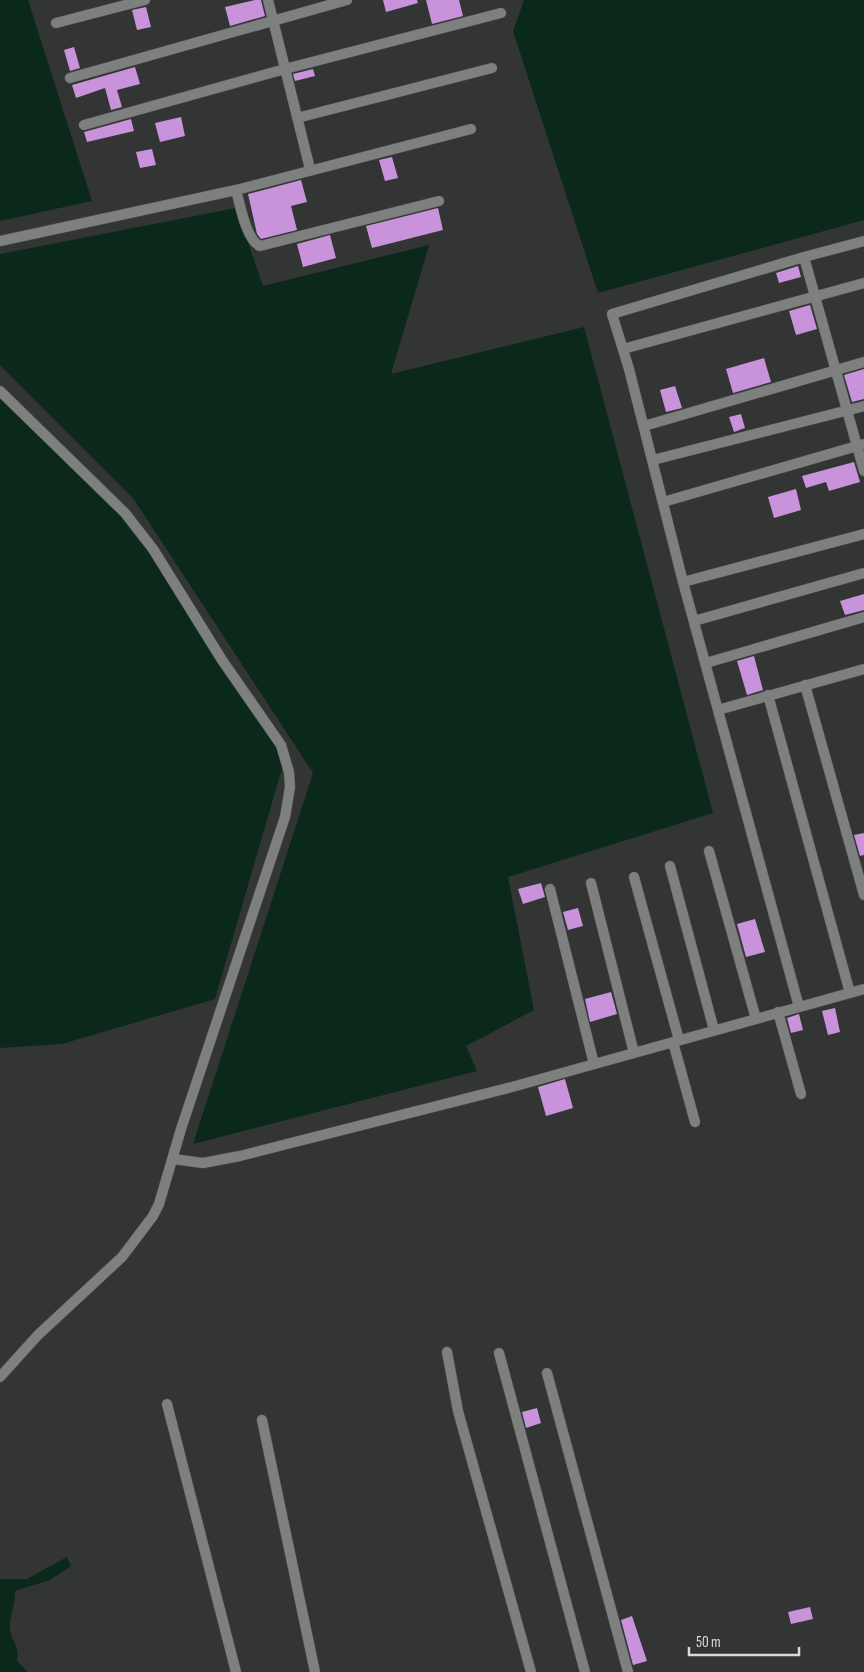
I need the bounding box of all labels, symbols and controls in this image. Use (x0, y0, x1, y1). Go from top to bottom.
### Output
scale bar (689, 1624, 799, 1656)
text: 50 m (696, 1633, 721, 1652)

